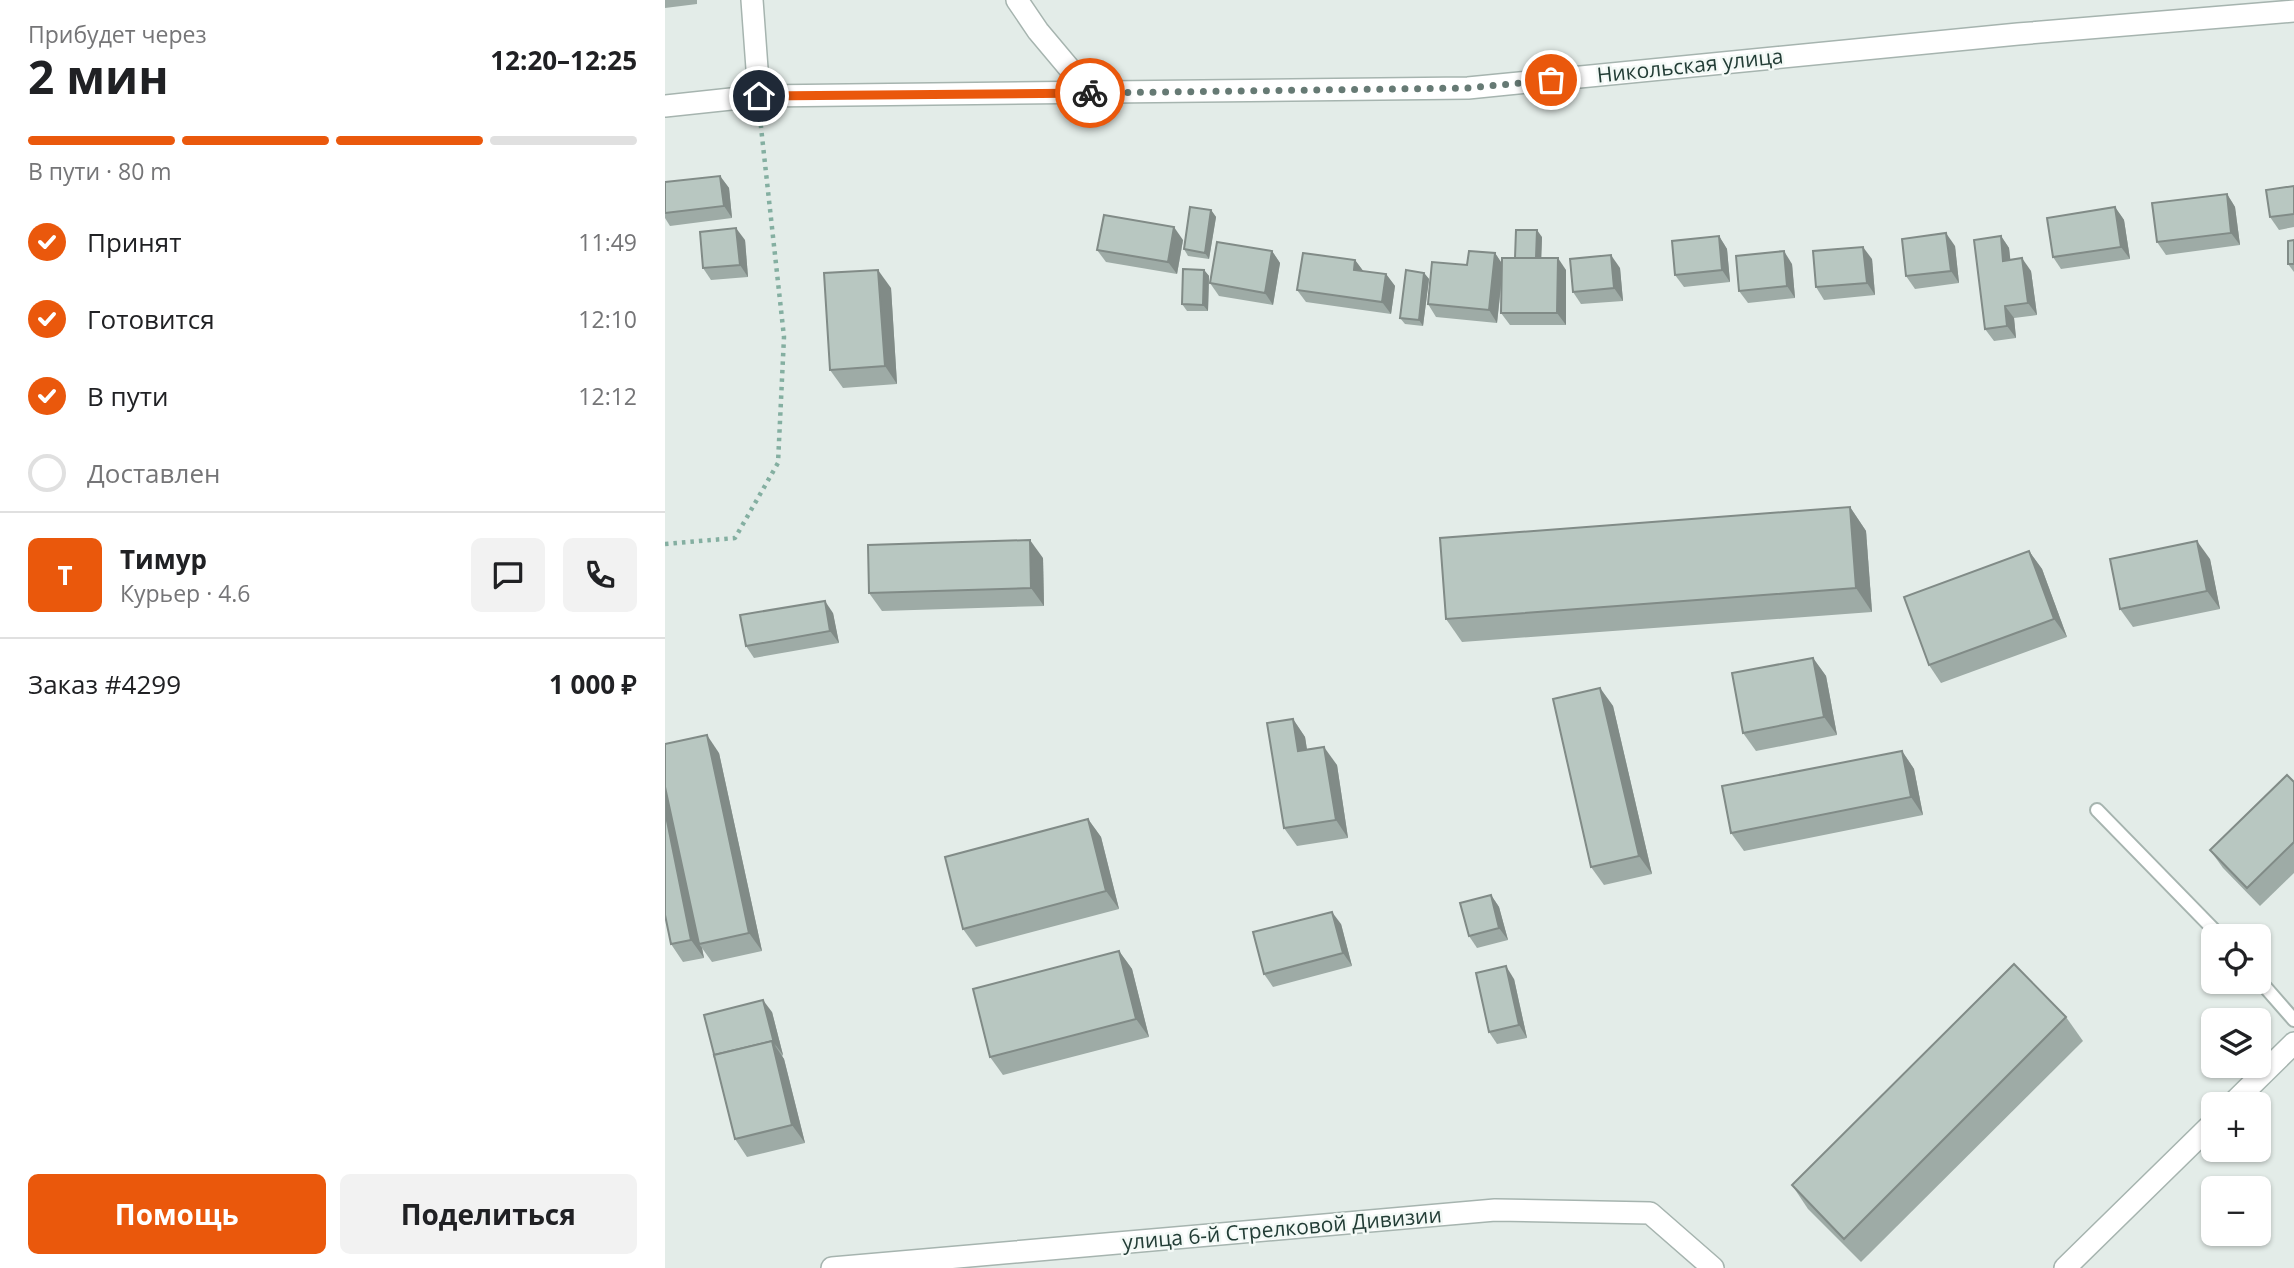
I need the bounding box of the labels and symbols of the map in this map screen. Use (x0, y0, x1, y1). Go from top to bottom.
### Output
street label: Никольская улица (1595, 41, 1784, 89)
pin (1521, 50, 1581, 110)
courier (1055, 58, 1125, 128)
pin (729, 66, 789, 126)
street label: улица 6-й Стрелковой Дивизии (1121, 1200, 1443, 1256)

